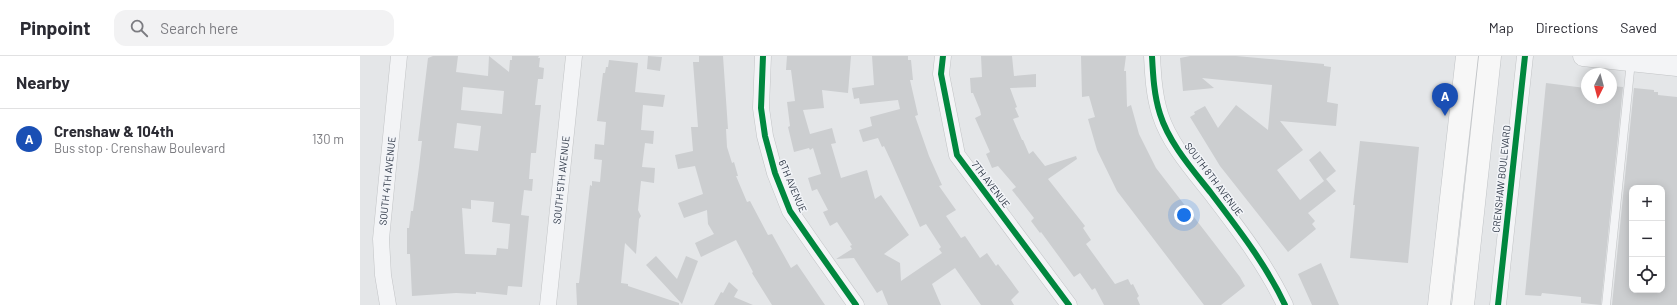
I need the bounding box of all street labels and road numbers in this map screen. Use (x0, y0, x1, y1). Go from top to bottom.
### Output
street label: CRENSHAW BOULEVARD (1489, 125, 1513, 233)
street label: SOUTH 5TH AVENUE (550, 135, 572, 225)
street label: SOUTH 4TH AVENUE (376, 136, 398, 226)
street label: SOUTH 8TH AVENUE (1182, 140, 1246, 218)
street label: 6TH AVENUE (777, 158, 809, 214)
street label: 7TH AVENUE (969, 158, 1013, 210)

